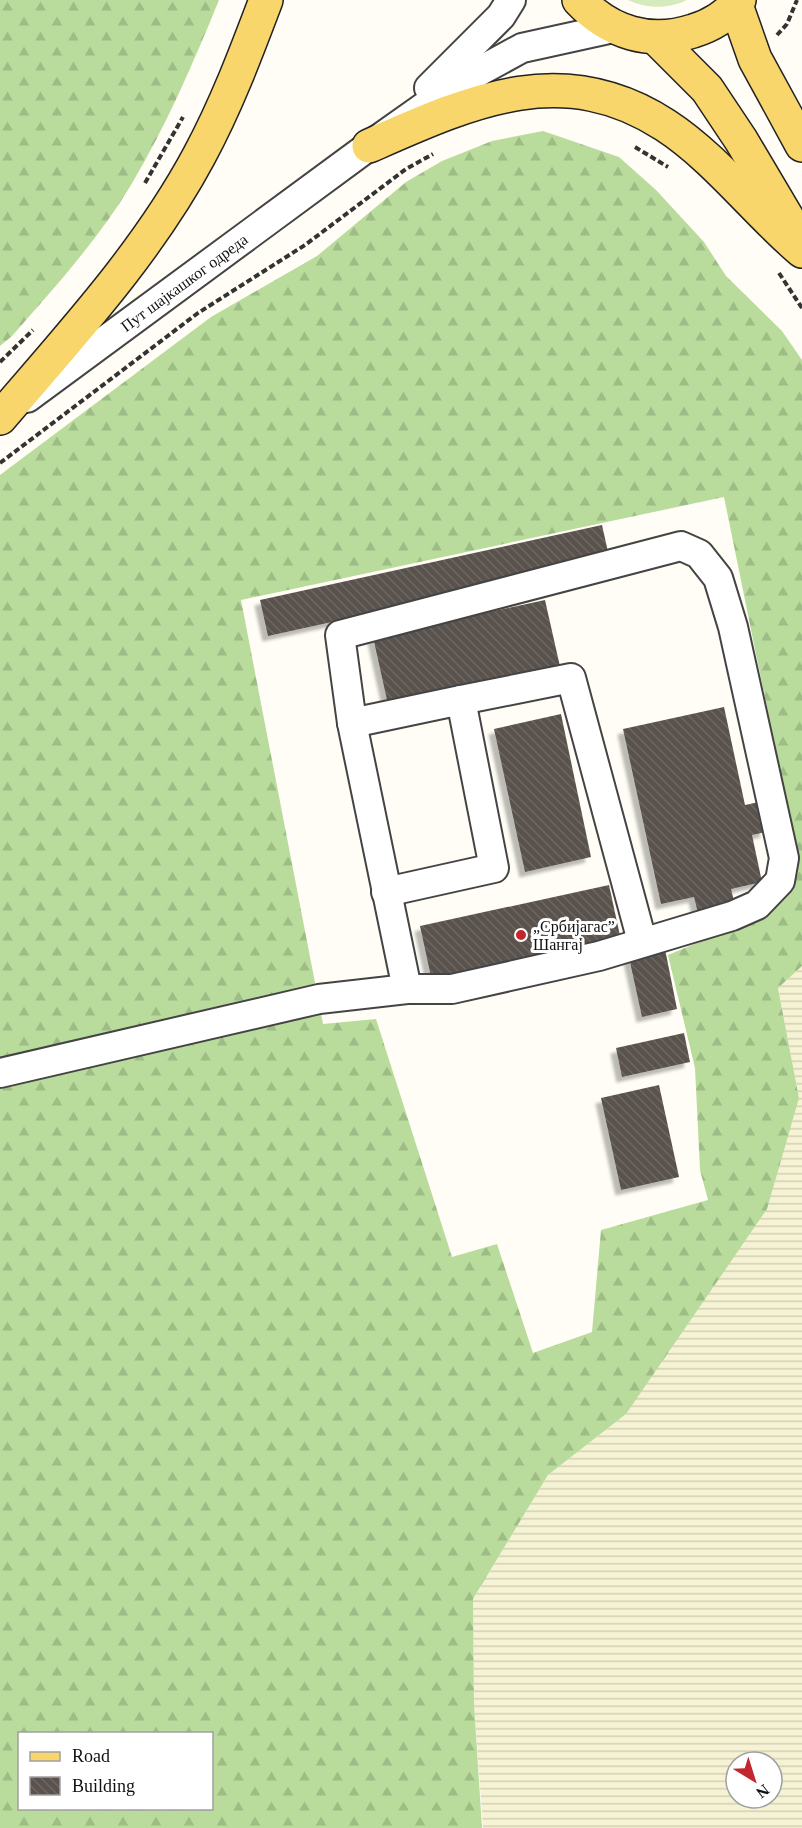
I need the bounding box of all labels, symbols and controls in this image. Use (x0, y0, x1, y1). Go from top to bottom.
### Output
street label: Пут шајкашког одреда (117, 230, 251, 334)
place label: „Србијагас” Шангај (533, 918, 615, 954)
marker: „Србијагас” Шангај (514, 928, 528, 942)
legend (18, 1732, 213, 1810)
text: Road (72, 1746, 110, 1766)
north arrow (724, 1750, 784, 1810)
text: Building (72, 1776, 135, 1796)
text: N (753, 1781, 773, 1802)

